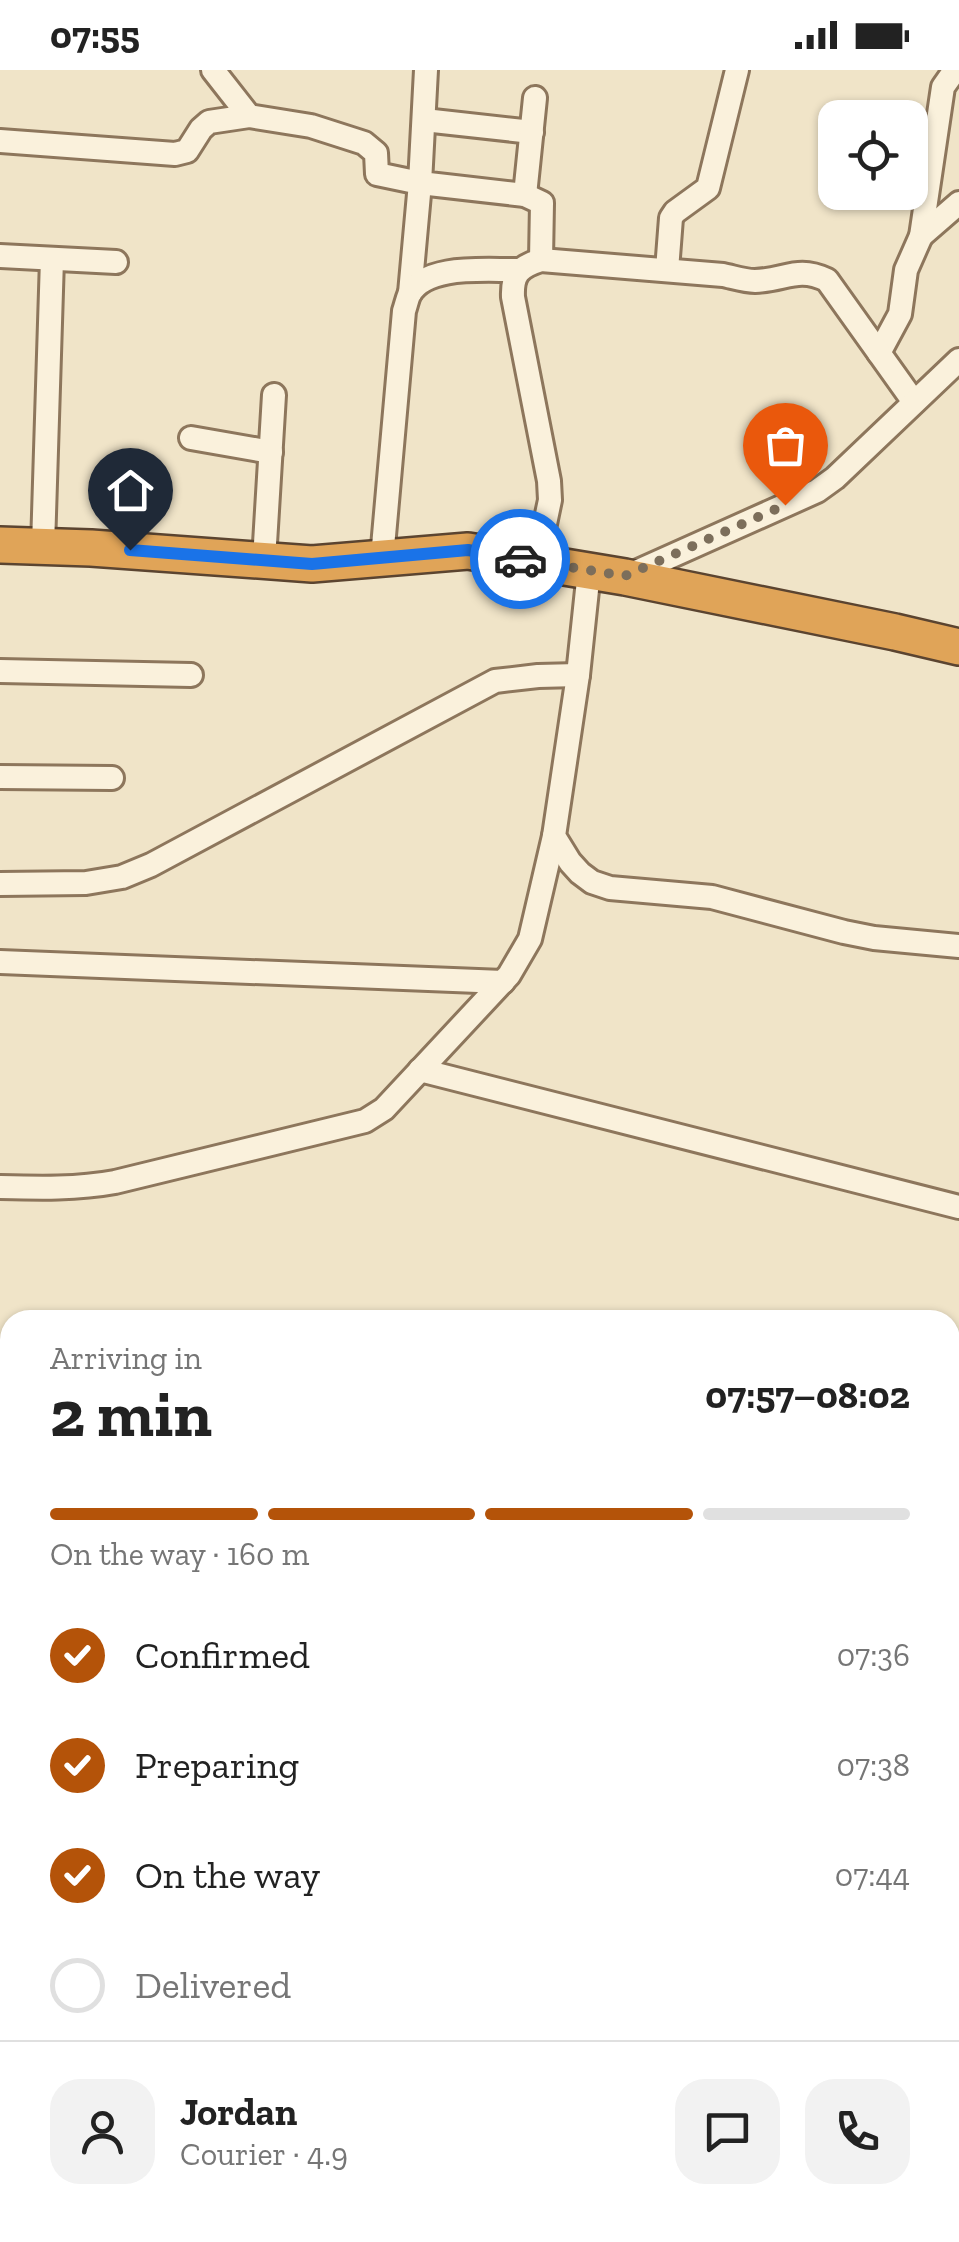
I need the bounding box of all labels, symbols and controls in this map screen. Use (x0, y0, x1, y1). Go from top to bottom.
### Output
text: 07:55 (50, 12, 140, 58)
map controls (818, 100, 928, 210)
button: locate (818, 100, 928, 210)
pin (743, 403, 828, 506)
icon: bag (758, 418, 813, 473)
pin (88, 448, 173, 551)
icon: home (103, 463, 158, 518)
courier (470, 509, 570, 609)
icon: car (493, 532, 548, 587)
text: Arriving in (50, 1339, 202, 1377)
text: 07:57–08:02 (705, 1372, 910, 1418)
text: 2 min (50, 1375, 212, 1453)
text: On the way · 160 m (50, 1535, 309, 1573)
icon: check (50, 1628, 105, 1683)
text: Confirmed (135, 1632, 310, 1678)
text: 07:36 (837, 1636, 910, 1674)
icon: check (50, 1738, 105, 1793)
text: Preparing (135, 1742, 299, 1788)
text: 07:38 (836, 1746, 910, 1784)
icon: check (50, 1848, 105, 1903)
text: On the way (135, 1852, 320, 1898)
text: 07:44 (835, 1856, 910, 1894)
text: Delivered (135, 1962, 291, 2008)
button: person (50, 2079, 155, 2184)
button: chat (675, 2079, 780, 2184)
button: phone (805, 2079, 910, 2184)
text: Jordan (180, 2089, 297, 2135)
text: Courier · 4.9 (180, 2135, 348, 2173)

